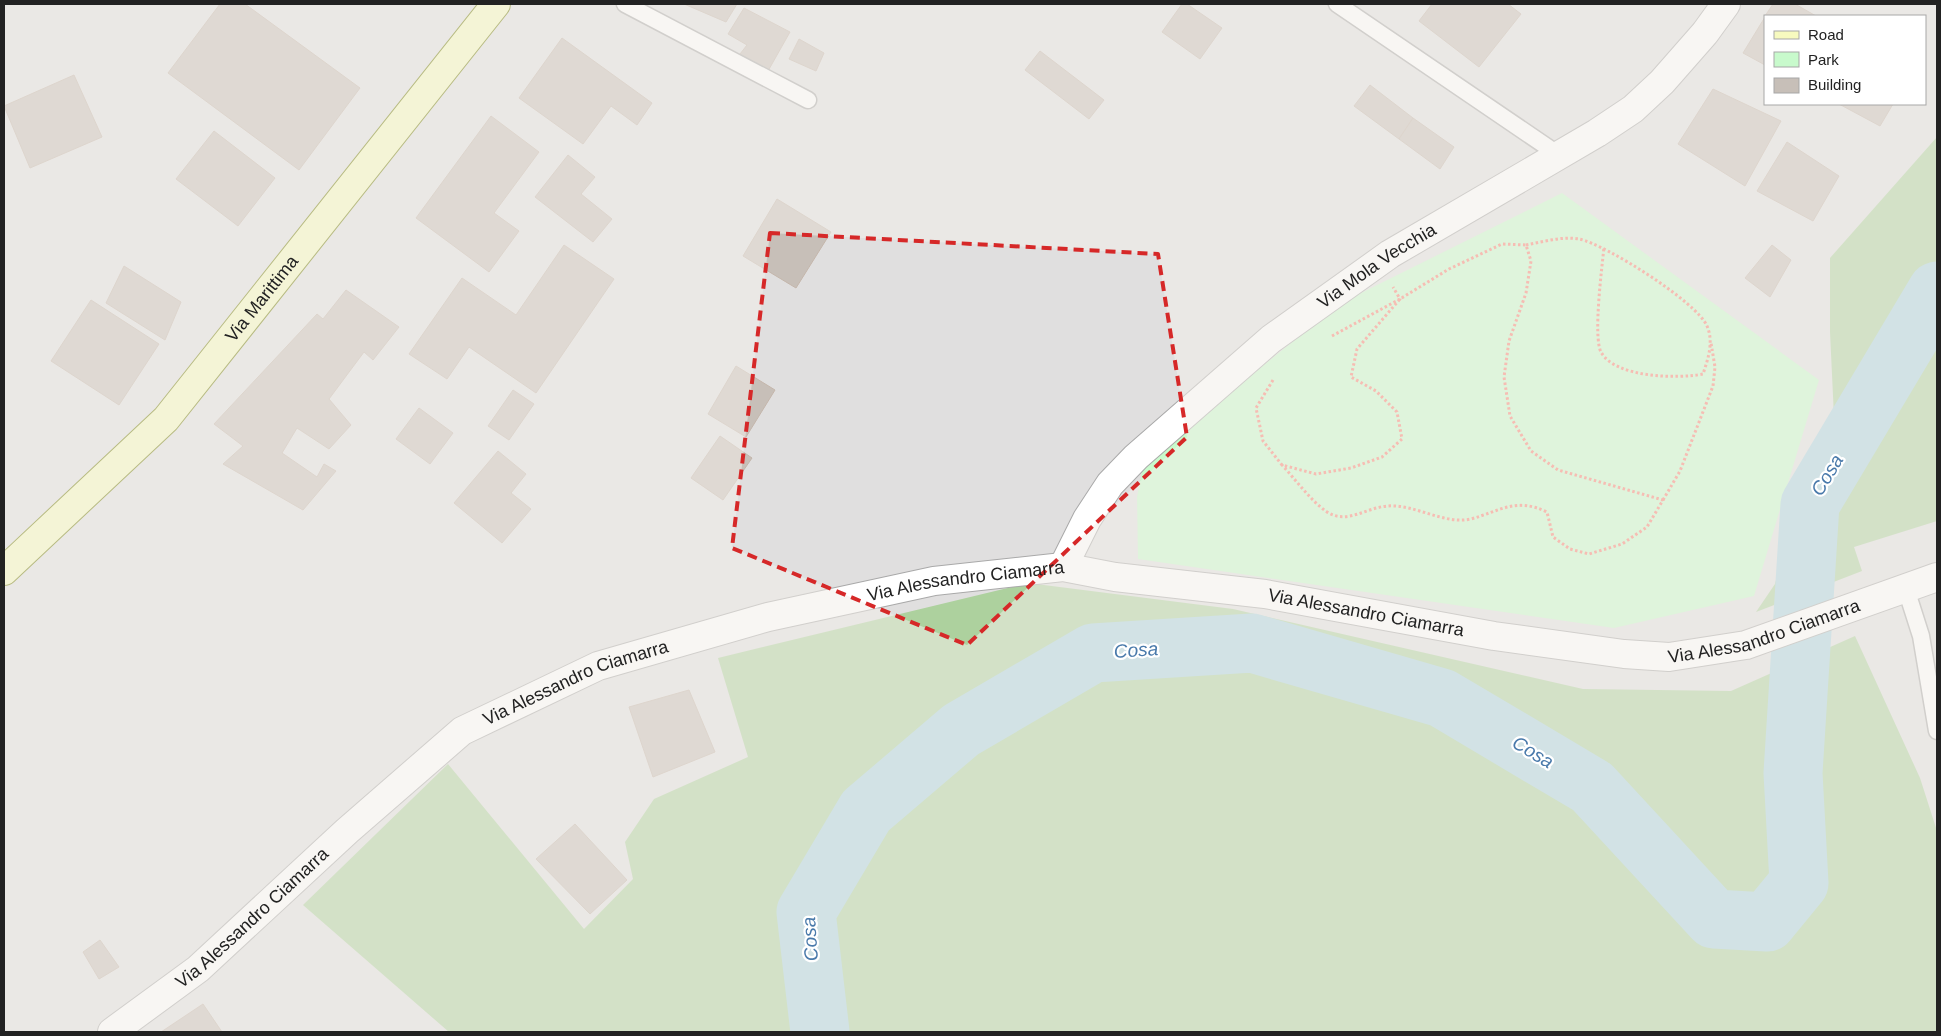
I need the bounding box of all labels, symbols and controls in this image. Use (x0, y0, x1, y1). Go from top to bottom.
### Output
legend (1764, 15, 1926, 105)
text: Road (1808, 26, 1844, 43)
text: Park (1808, 51, 1839, 68)
text: Building (1808, 76, 1861, 93)
street label: Via Mola Vecchia (1314, 219, 1440, 312)
street label: Via Marittima (221, 251, 303, 346)
water label: Cosa (1807, 451, 1847, 499)
street label: Via Alessandro Ciamarra (865, 557, 1066, 605)
street label: Via Alessandro Ciamarra (1266, 585, 1467, 640)
street label: Via Alessandro Ciamarra (1667, 595, 1863, 667)
street label: Via Alessandro Ciamarra (480, 636, 671, 729)
water label: Cosa (1113, 638, 1159, 662)
water label: Cosa (1509, 732, 1557, 772)
street label: Via Alessandro Ciamarra (172, 843, 333, 992)
water label: Cosa (798, 916, 822, 962)

